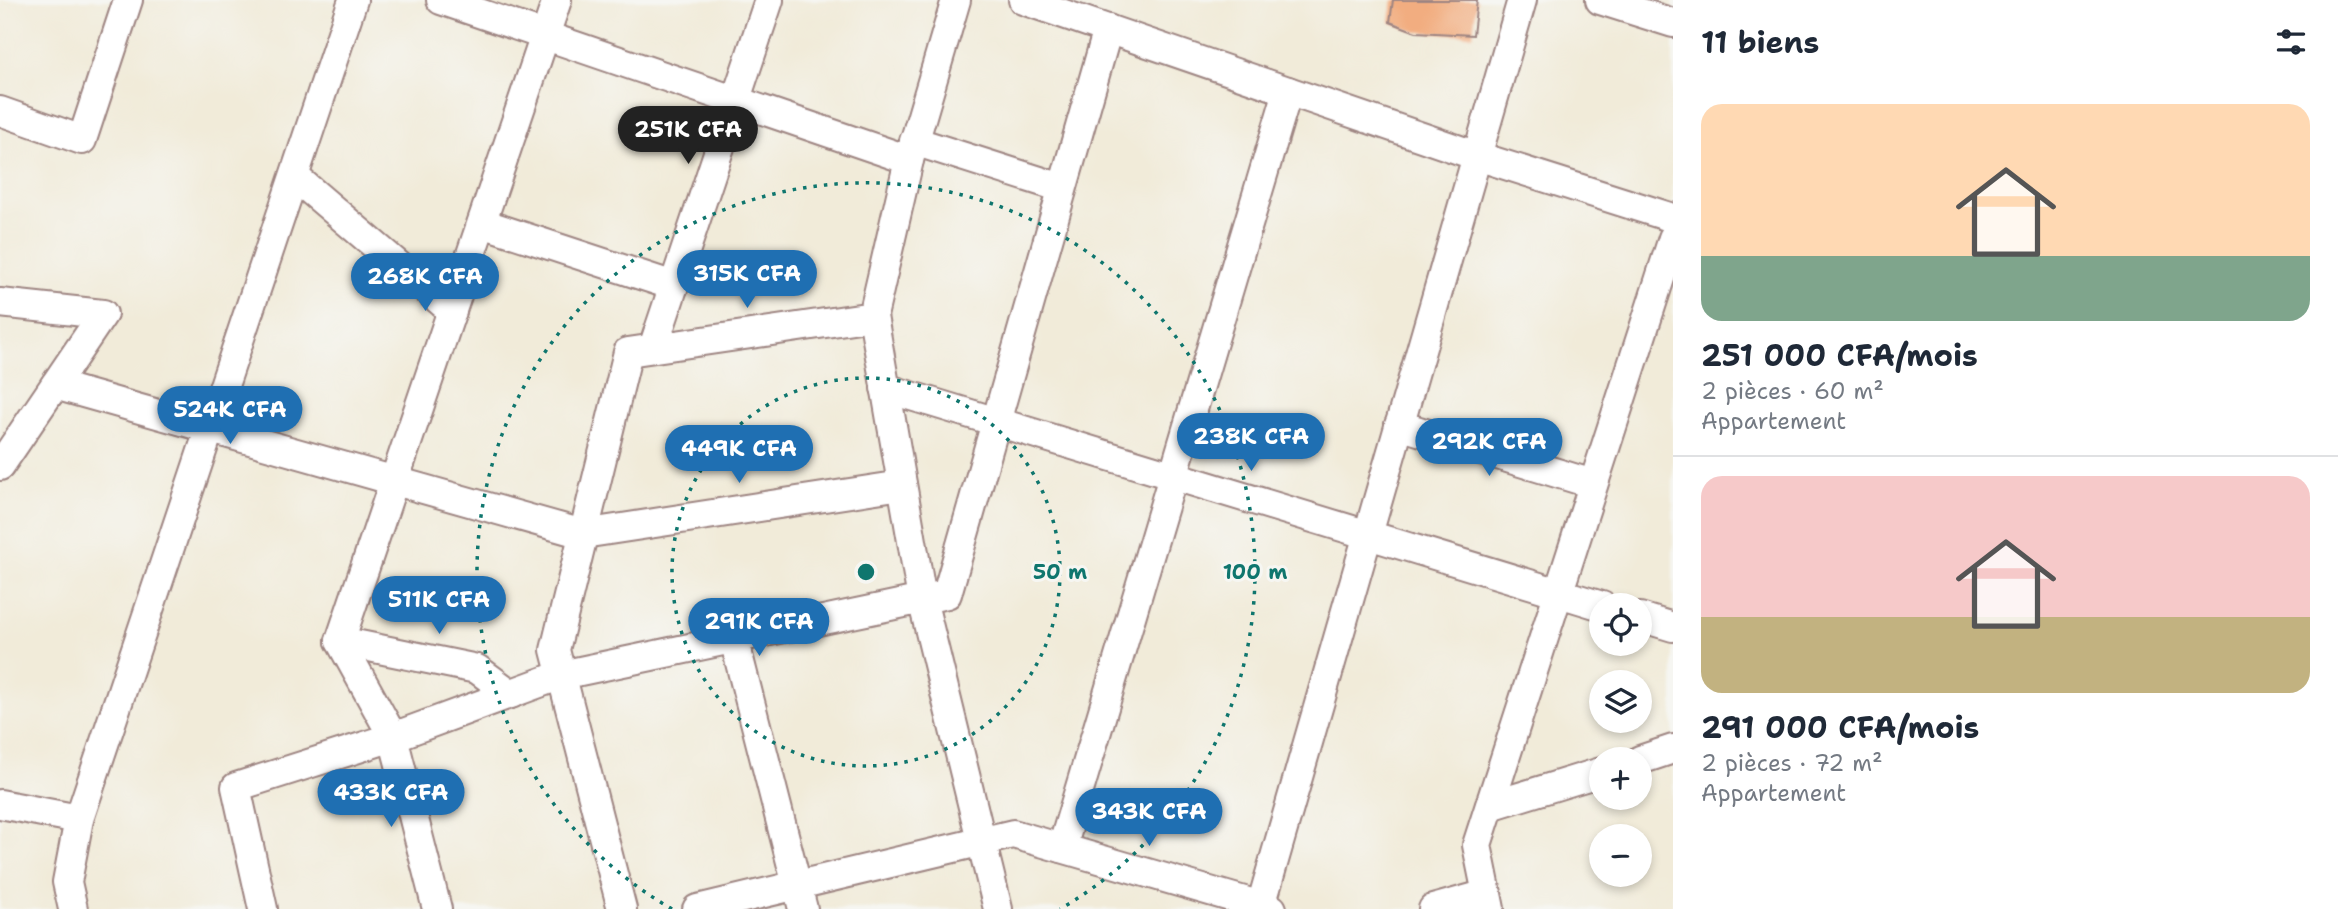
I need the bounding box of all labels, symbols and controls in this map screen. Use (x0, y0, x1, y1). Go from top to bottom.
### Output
text: 11 biens (1701, 22, 1819, 63)
icon: filters (2272, 23, 2310, 61)
pin: 251K CFA (616, 106, 760, 166)
text: 251K CFA (634, 114, 742, 144)
icon: home (1943, 149, 2069, 275)
pin: 315K CFA (675, 250, 819, 310)
pin: 268K CFA (353, 254, 497, 313)
text: 315K CFA (693, 258, 801, 288)
text: 268K CFA (367, 261, 483, 291)
text: 251 000 CFA/mois (1701, 335, 1978, 376)
text: 2 pièces · 60 m² (1701, 376, 1884, 406)
pin: 524K CFA (158, 386, 302, 446)
text: 524K CFA (173, 394, 287, 424)
text: Appartement (1701, 406, 1846, 436)
pin: 238K CFA (1179, 414, 1323, 473)
pin: 292K CFA (1417, 419, 1561, 478)
text: 238K CFA (1193, 421, 1309, 451)
pin: 449K CFA (667, 426, 811, 485)
text: 292K CFA (1431, 426, 1547, 456)
text: 449K CFA (681, 433, 797, 463)
icon: home (1943, 521, 2069, 647)
text: 50 m (1033, 558, 1087, 586)
text: 100 m (1223, 558, 1287, 586)
centre of rings (854, 560, 878, 584)
pin: 511K CFA (367, 576, 511, 636)
text: 511K CFA (388, 584, 490, 614)
map controls (1589, 593, 1652, 887)
button: locate (1589, 593, 1652, 656)
pin: 291K CFA (687, 598, 831, 658)
text: 291K CFA (704, 606, 814, 636)
button: layers (1589, 670, 1652, 733)
text: 291 000 CFA/mois (1701, 707, 1979, 748)
button: + (1589, 747, 1652, 810)
text: 2 pièces · 72 m² (1701, 748, 1883, 778)
pin: 433K CFA (319, 770, 463, 829)
text: 433K CFA (334, 777, 448, 807)
text: Appartement (1701, 778, 1846, 808)
pin: 343K CFA (1077, 788, 1221, 848)
text: 343K CFA (1091, 796, 1207, 826)
button: − (1589, 824, 1652, 887)

